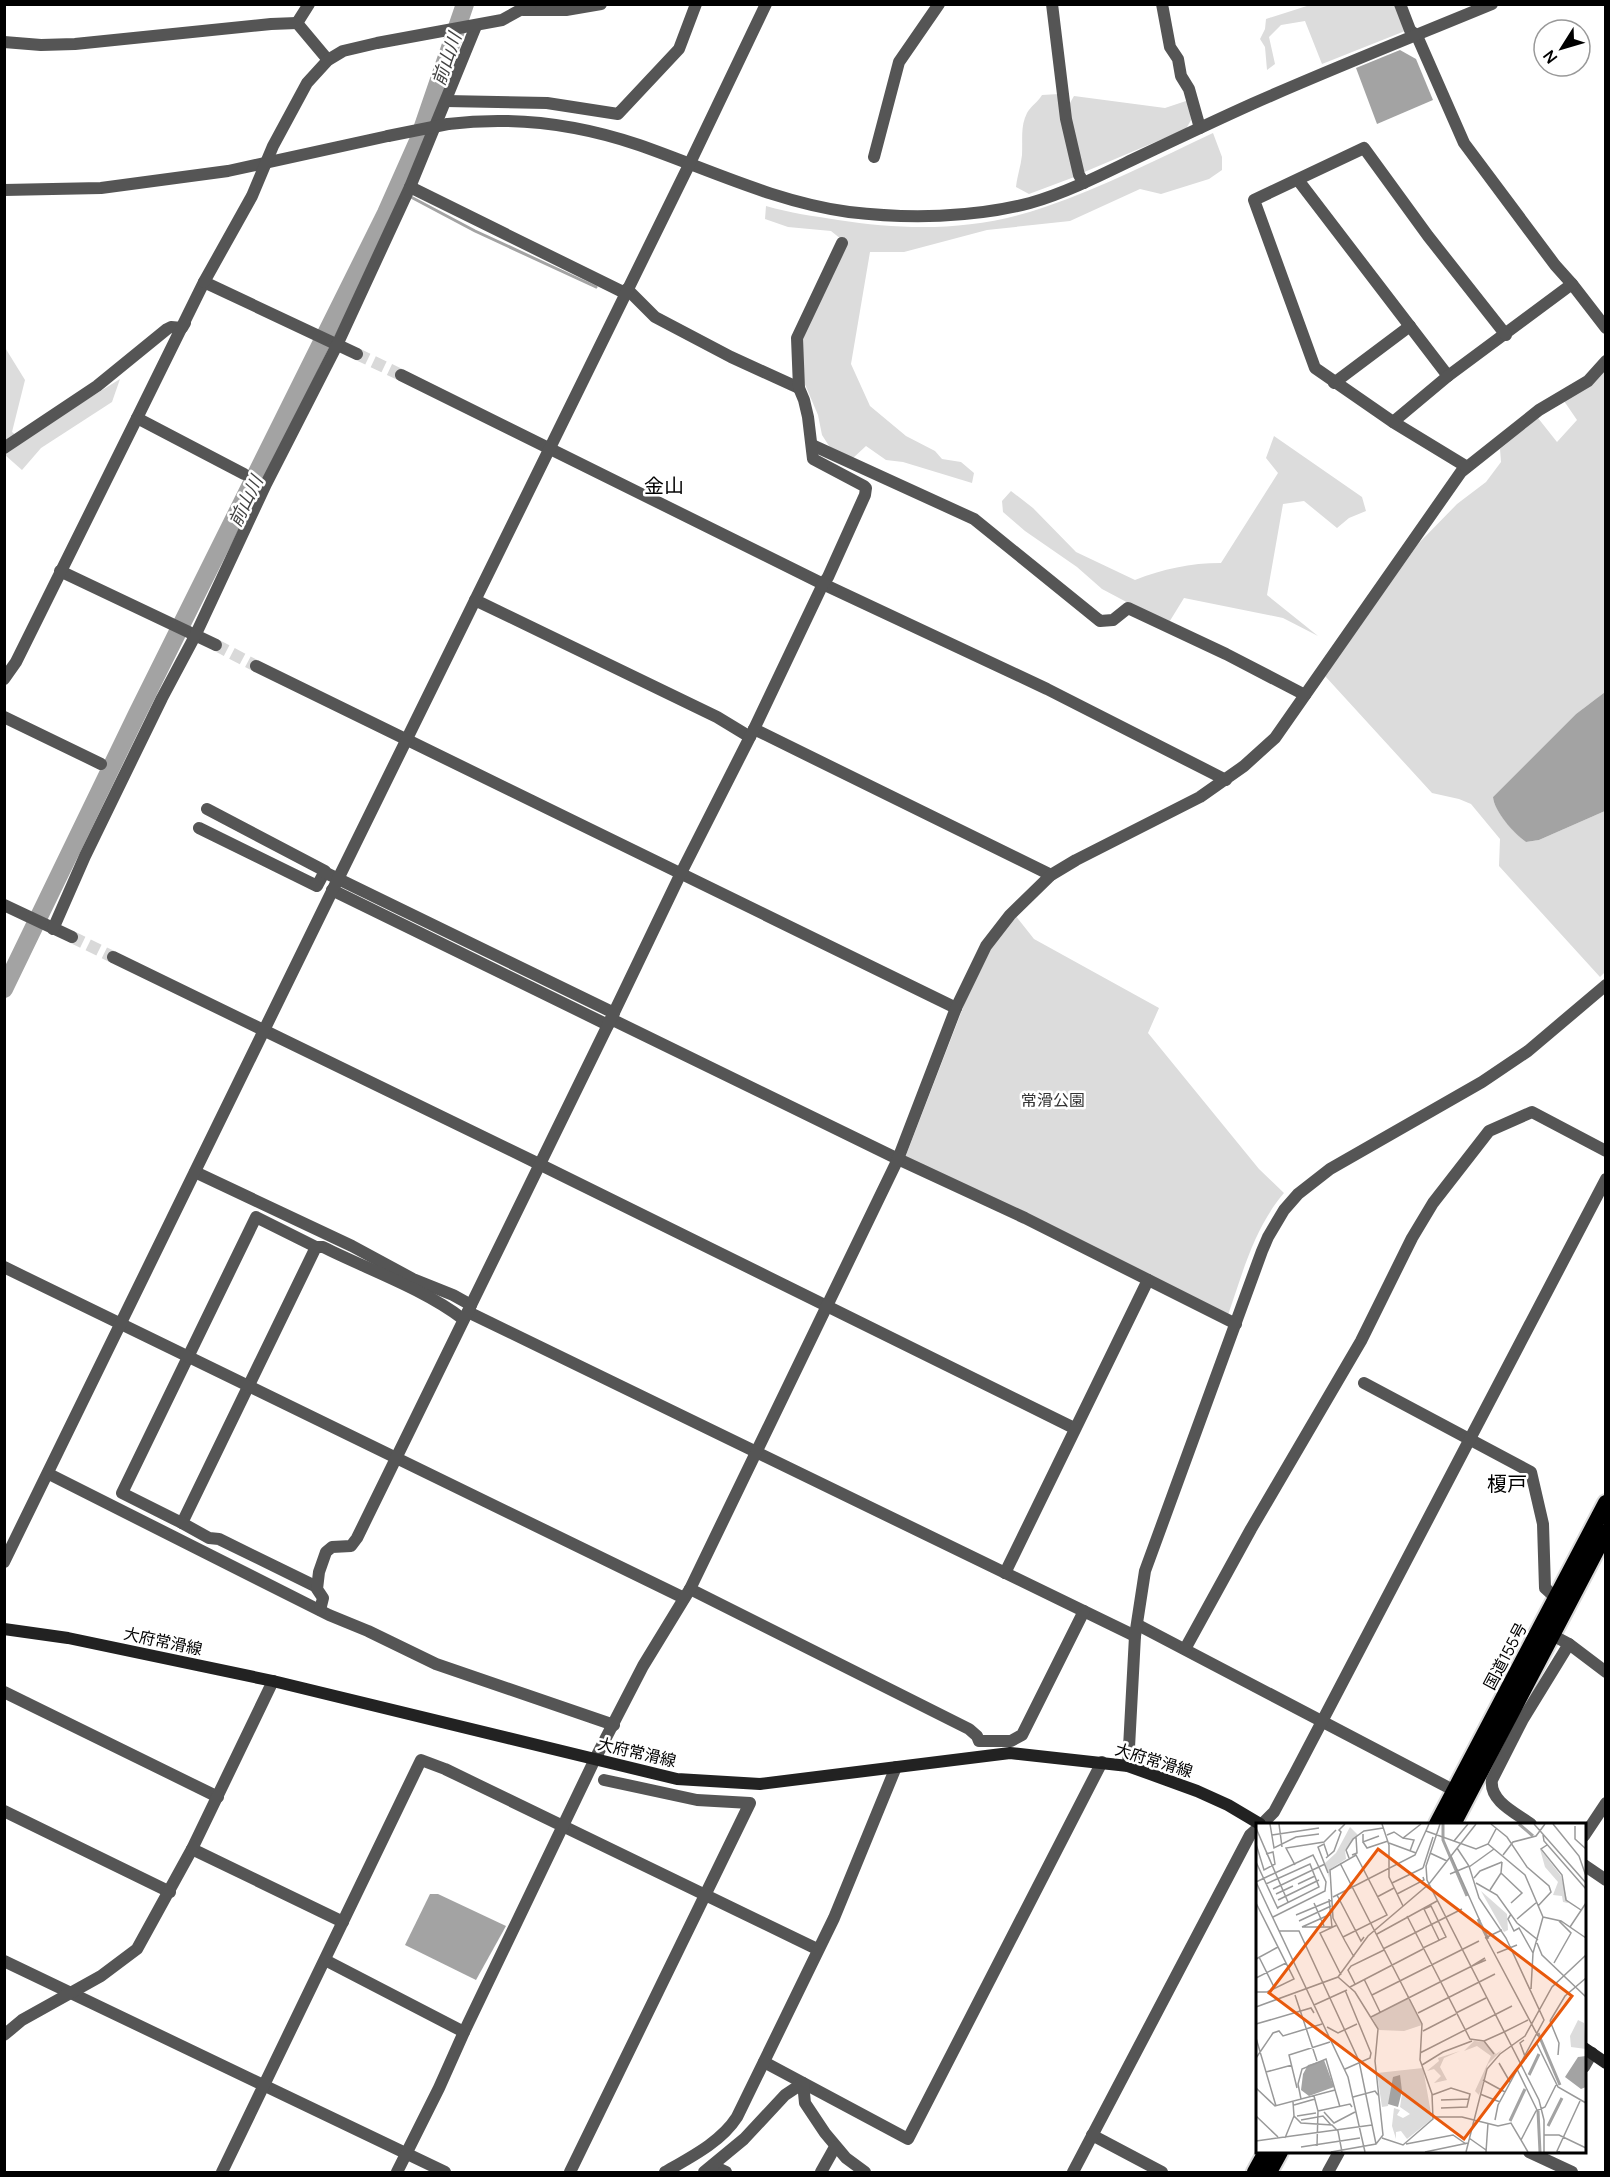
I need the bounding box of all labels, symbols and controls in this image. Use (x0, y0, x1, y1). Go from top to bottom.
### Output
north arrow (1532, 18, 1592, 78)
water label: 前山川 (426, 28, 467, 88)
text: N (1538, 46, 1562, 68)
water label: 前山川 (222, 470, 268, 531)
district label: 金山 (644, 472, 684, 499)
park label: 常滑公園 (1021, 1089, 1085, 1111)
district label: 榎戸 (1487, 1470, 1527, 1497)
street label: 国道155号 (1478, 1619, 1532, 1693)
street label: 大府常滑線 (122, 1622, 204, 1660)
street label: 大府常滑線 (596, 1732, 678, 1772)
street label: 大府常滑線 (1113, 1738, 1195, 1782)
inset map (1256, 1823, 1586, 2153)

